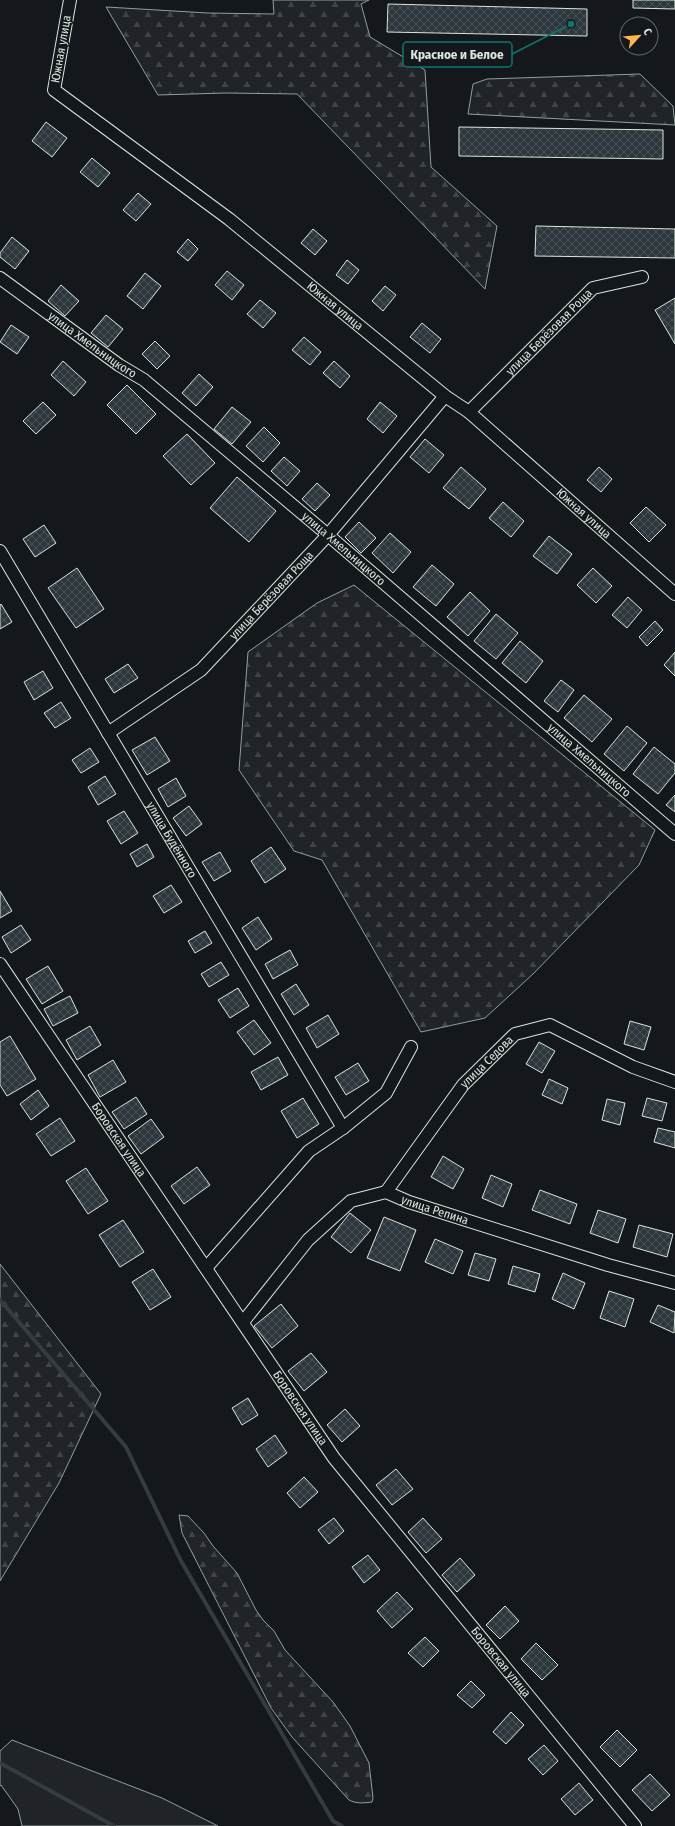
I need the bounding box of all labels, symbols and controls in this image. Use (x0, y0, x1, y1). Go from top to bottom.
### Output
street label: Южная улица (48, 14, 74, 84)
north arrow (619, 16, 659, 56)
text: С (640, 26, 655, 37)
callout: Красное и Белое (403, 42, 512, 67)
text: Красное и Белое (410, 47, 504, 62)
street label: Южная улица (304, 279, 366, 333)
street label: улица Берёзовая Роща (503, 286, 595, 378)
street label: улица Хмельницкого (45, 309, 139, 381)
street label: Южная улица (553, 485, 614, 541)
street label: улица Хмельницкого (299, 509, 388, 588)
street label: улица Берёзовая Роща (226, 548, 316, 642)
street label: улица Хмельницкого (545, 720, 634, 800)
street label: улица Будённого (144, 799, 200, 880)
street label: улица Седова (457, 1033, 516, 1091)
street label: Боровская улица (89, 1100, 149, 1180)
street label: улица Репина (399, 1192, 470, 1227)
street label: Боровская улица (270, 1368, 330, 1448)
street label: Боровская улица (468, 1624, 534, 1700)

